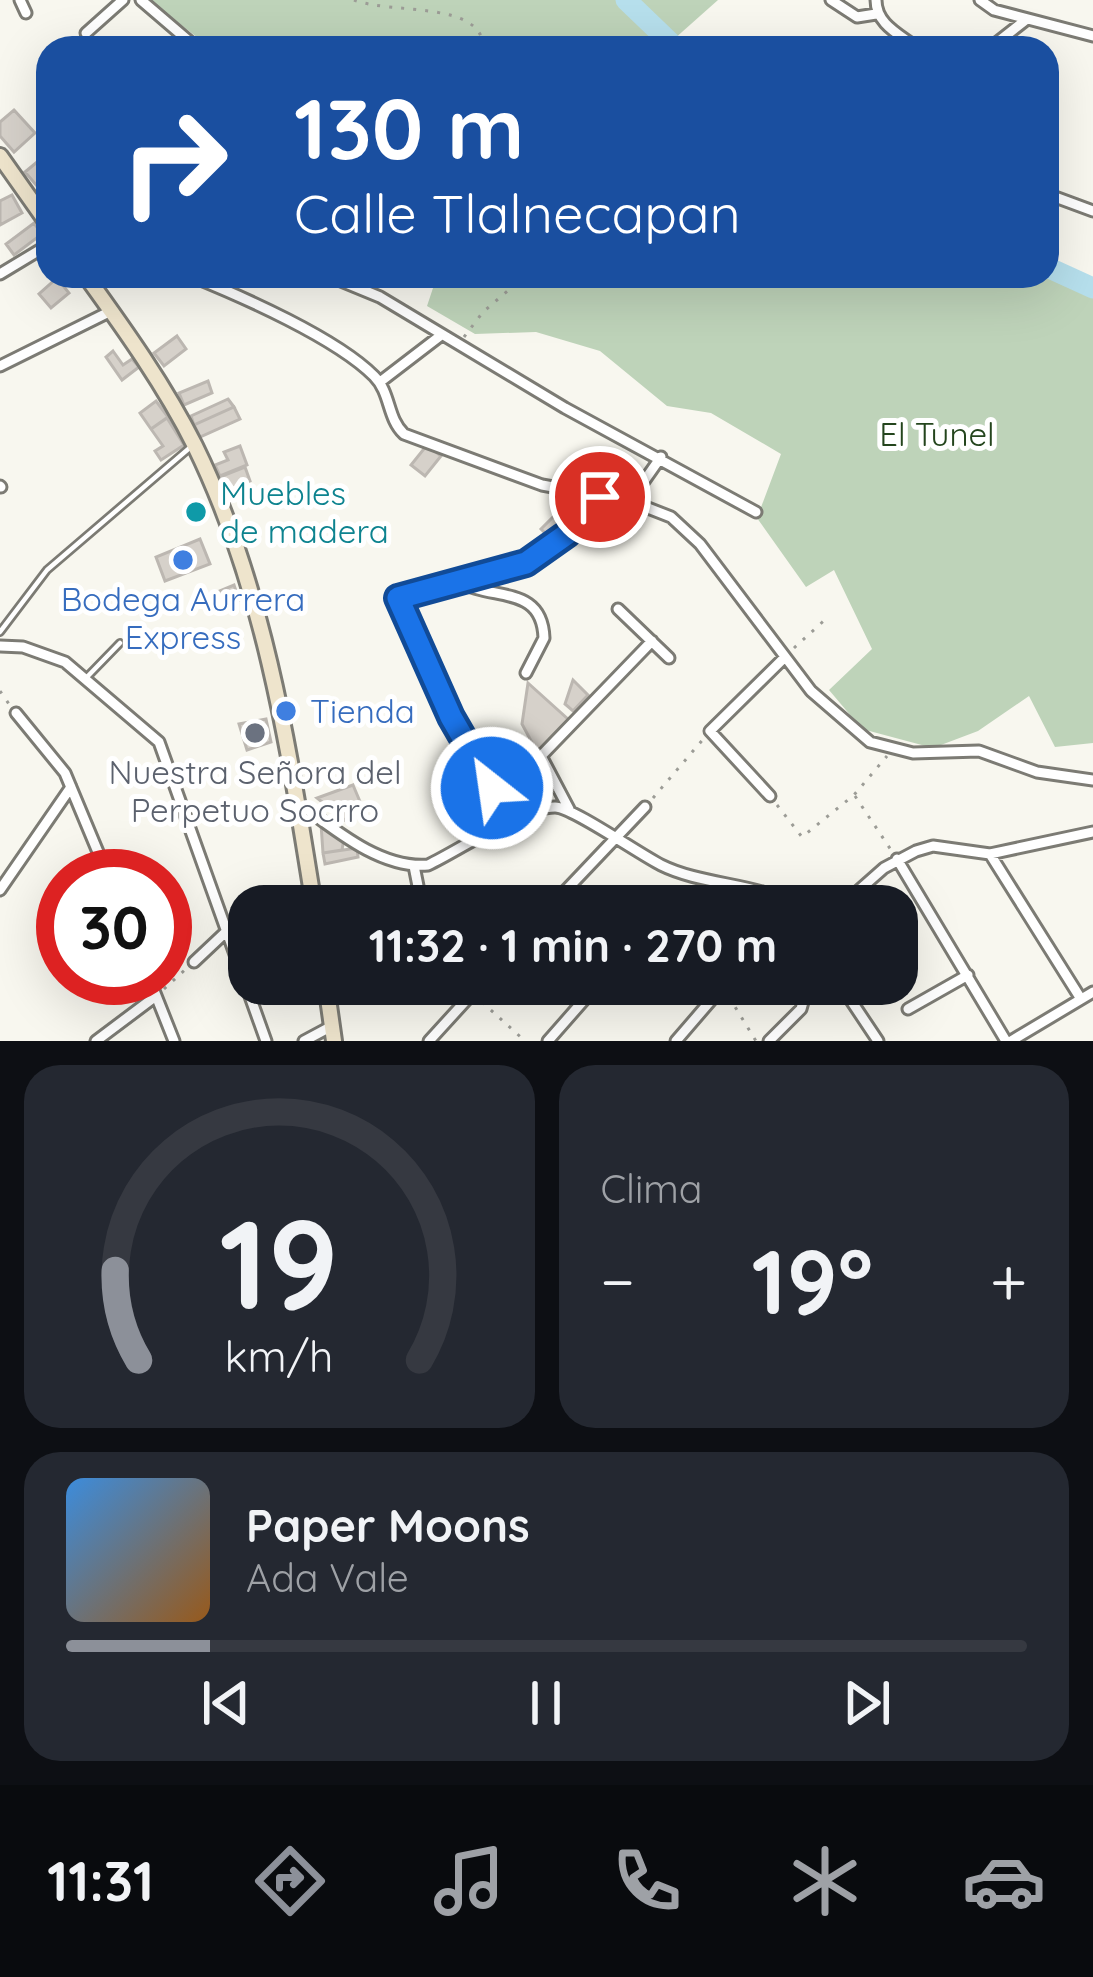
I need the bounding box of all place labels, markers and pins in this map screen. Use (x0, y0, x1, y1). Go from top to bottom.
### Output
pin (549, 446, 651, 548)
place label: Muebles de madera (220, 472, 389, 551)
marker: Muebles de madera (183, 499, 209, 525)
marker: Bodega Aurrera Express (170, 547, 196, 573)
place label: Bodega Aurrera Express (61, 578, 305, 657)
place label: Tienda (310, 690, 415, 731)
marker: Tienda (273, 698, 299, 724)
marker: Nuestra Señora del Perpetuo Socrro (242, 720, 268, 746)
place label: Nuestra Señora del Perpetuo Socrro (108, 751, 402, 830)

